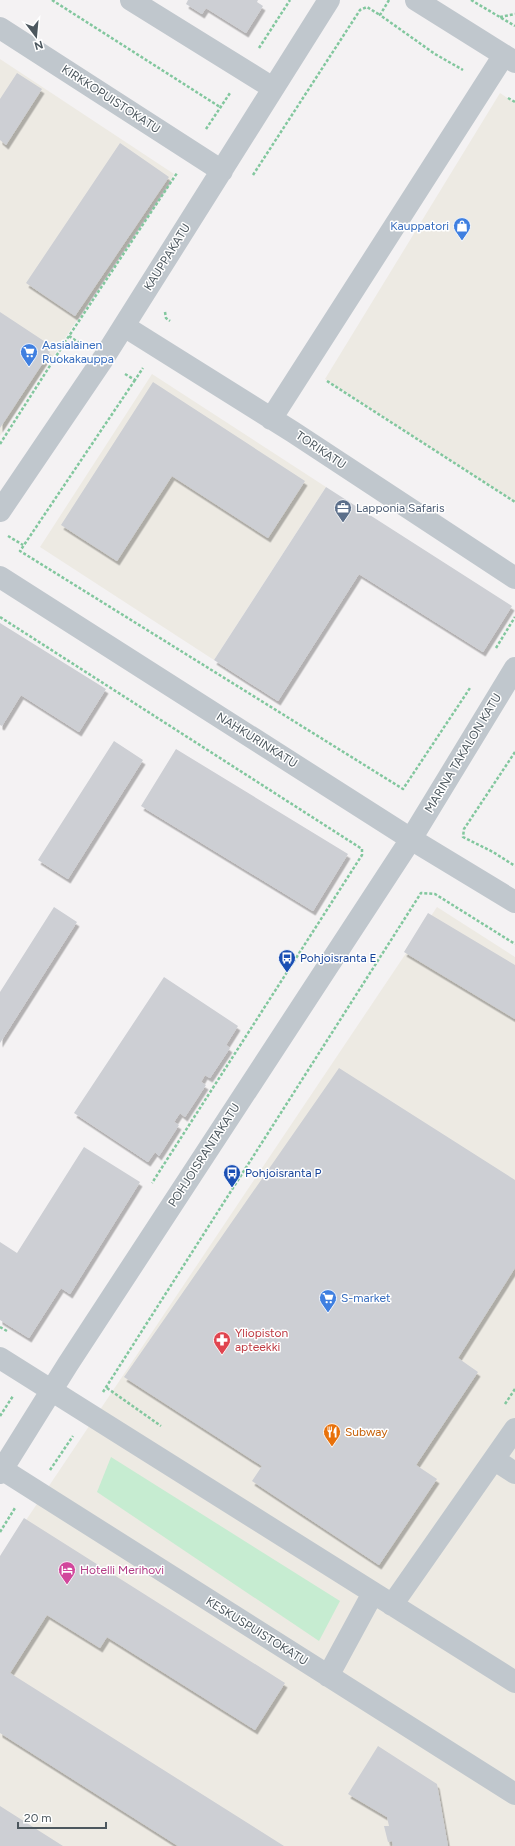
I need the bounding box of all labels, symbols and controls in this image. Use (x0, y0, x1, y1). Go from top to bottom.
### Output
north arrow (16, 16, 56, 56)
text: N (33, 38, 45, 53)
street label: KIRKKOPUISTOKATU (59, 62, 163, 136)
shop icon: Kauppatori (452, 216, 472, 241)
place label: Kauppatori (390, 219, 449, 233)
street label: KAUPPAKATU (141, 221, 193, 293)
place label: Aasialainen Ruokakauppa (42, 338, 114, 366)
supermarket icon: Aasialainen Ruokakauppa (19, 342, 39, 367)
street label: TORIKATU (293, 428, 349, 472)
office icon: Lapponia Safaris (333, 498, 353, 523)
place label: Lapponia Safaris (356, 501, 445, 515)
street label: MARINA TAKALON KATU (422, 691, 504, 815)
street label: NAHKURINKATU (214, 710, 300, 770)
bus stop icon: Pohjoisranta E (277, 948, 297, 973)
place label: Pohjoisranta E (300, 951, 377, 965)
street label: POHJOISRANTAKATU (165, 1101, 243, 1209)
bus stop icon: Pohjoisranta P (222, 1163, 242, 1188)
place label: Pohjoisranta P (245, 1166, 322, 1180)
supermarket icon: S-market (318, 1288, 338, 1313)
place label: S-market (341, 1291, 391, 1305)
place label: Yliopiston apteekki (235, 1326, 289, 1354)
pharmacy icon: Yliopiston apteekki (212, 1330, 232, 1355)
restaurant icon: Subway (322, 1422, 342, 1447)
place label: Subway (345, 1425, 388, 1439)
hotel icon: Hotelli Merihovi (57, 1560, 77, 1585)
place label: Hotelli Merihovi (80, 1563, 164, 1577)
street label: KESKUSPUISTOKATU (204, 1594, 310, 1668)
scale bar (18, 1804, 106, 1830)
text: 20 m (24, 1811, 52, 1825)

